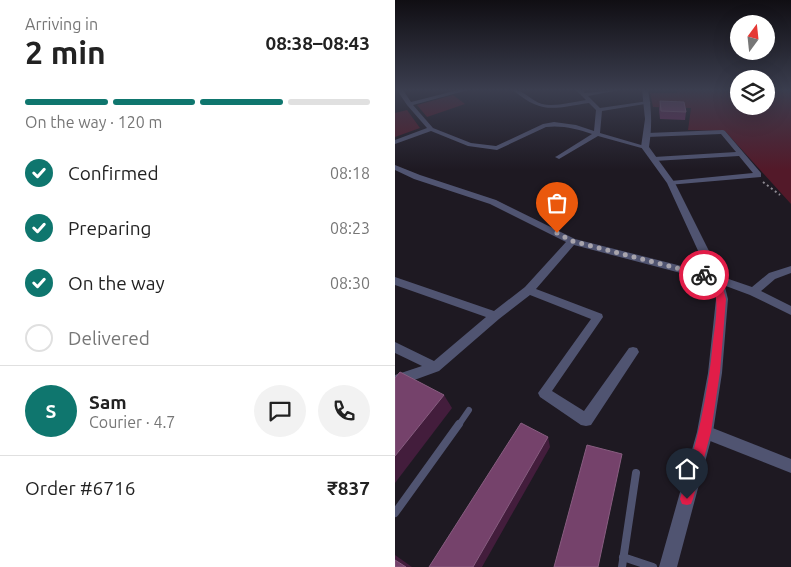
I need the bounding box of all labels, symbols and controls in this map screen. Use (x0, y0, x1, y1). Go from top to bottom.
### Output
text: Arriving in (25, 15, 98, 33)
north arrow (730, 15, 775, 60)
map controls (730, 15, 775, 115)
text: 08:38–08:43 (265, 32, 370, 54)
text: 2 min (25, 34, 106, 70)
button: layers (730, 70, 775, 115)
text: On the way · 120 m (25, 113, 162, 131)
icon: check (25, 159, 53, 187)
text: Confirmed (68, 162, 159, 184)
text: 08:18 (330, 164, 370, 182)
pin (536, 182, 578, 233)
icon: bag (543, 189, 571, 217)
icon: check (25, 214, 53, 242)
text: Preparing (68, 217, 152, 239)
text: 08:23 (330, 219, 370, 237)
courier (679, 250, 729, 300)
icon: bike (690, 261, 718, 289)
icon: check (25, 269, 53, 297)
text: On the way (68, 272, 165, 294)
text: 08:30 (330, 274, 370, 292)
text: Delivered (68, 327, 150, 349)
button: chat (254, 385, 306, 437)
button: phone (318, 385, 370, 437)
text: Sam (89, 391, 127, 413)
text: S (46, 400, 56, 422)
text: Courier · 4.7 (89, 413, 175, 431)
pin (666, 448, 708, 499)
icon: home (673, 455, 701, 483)
text: Order #6716 (25, 477, 135, 499)
text: ₹837 (327, 477, 370, 499)

